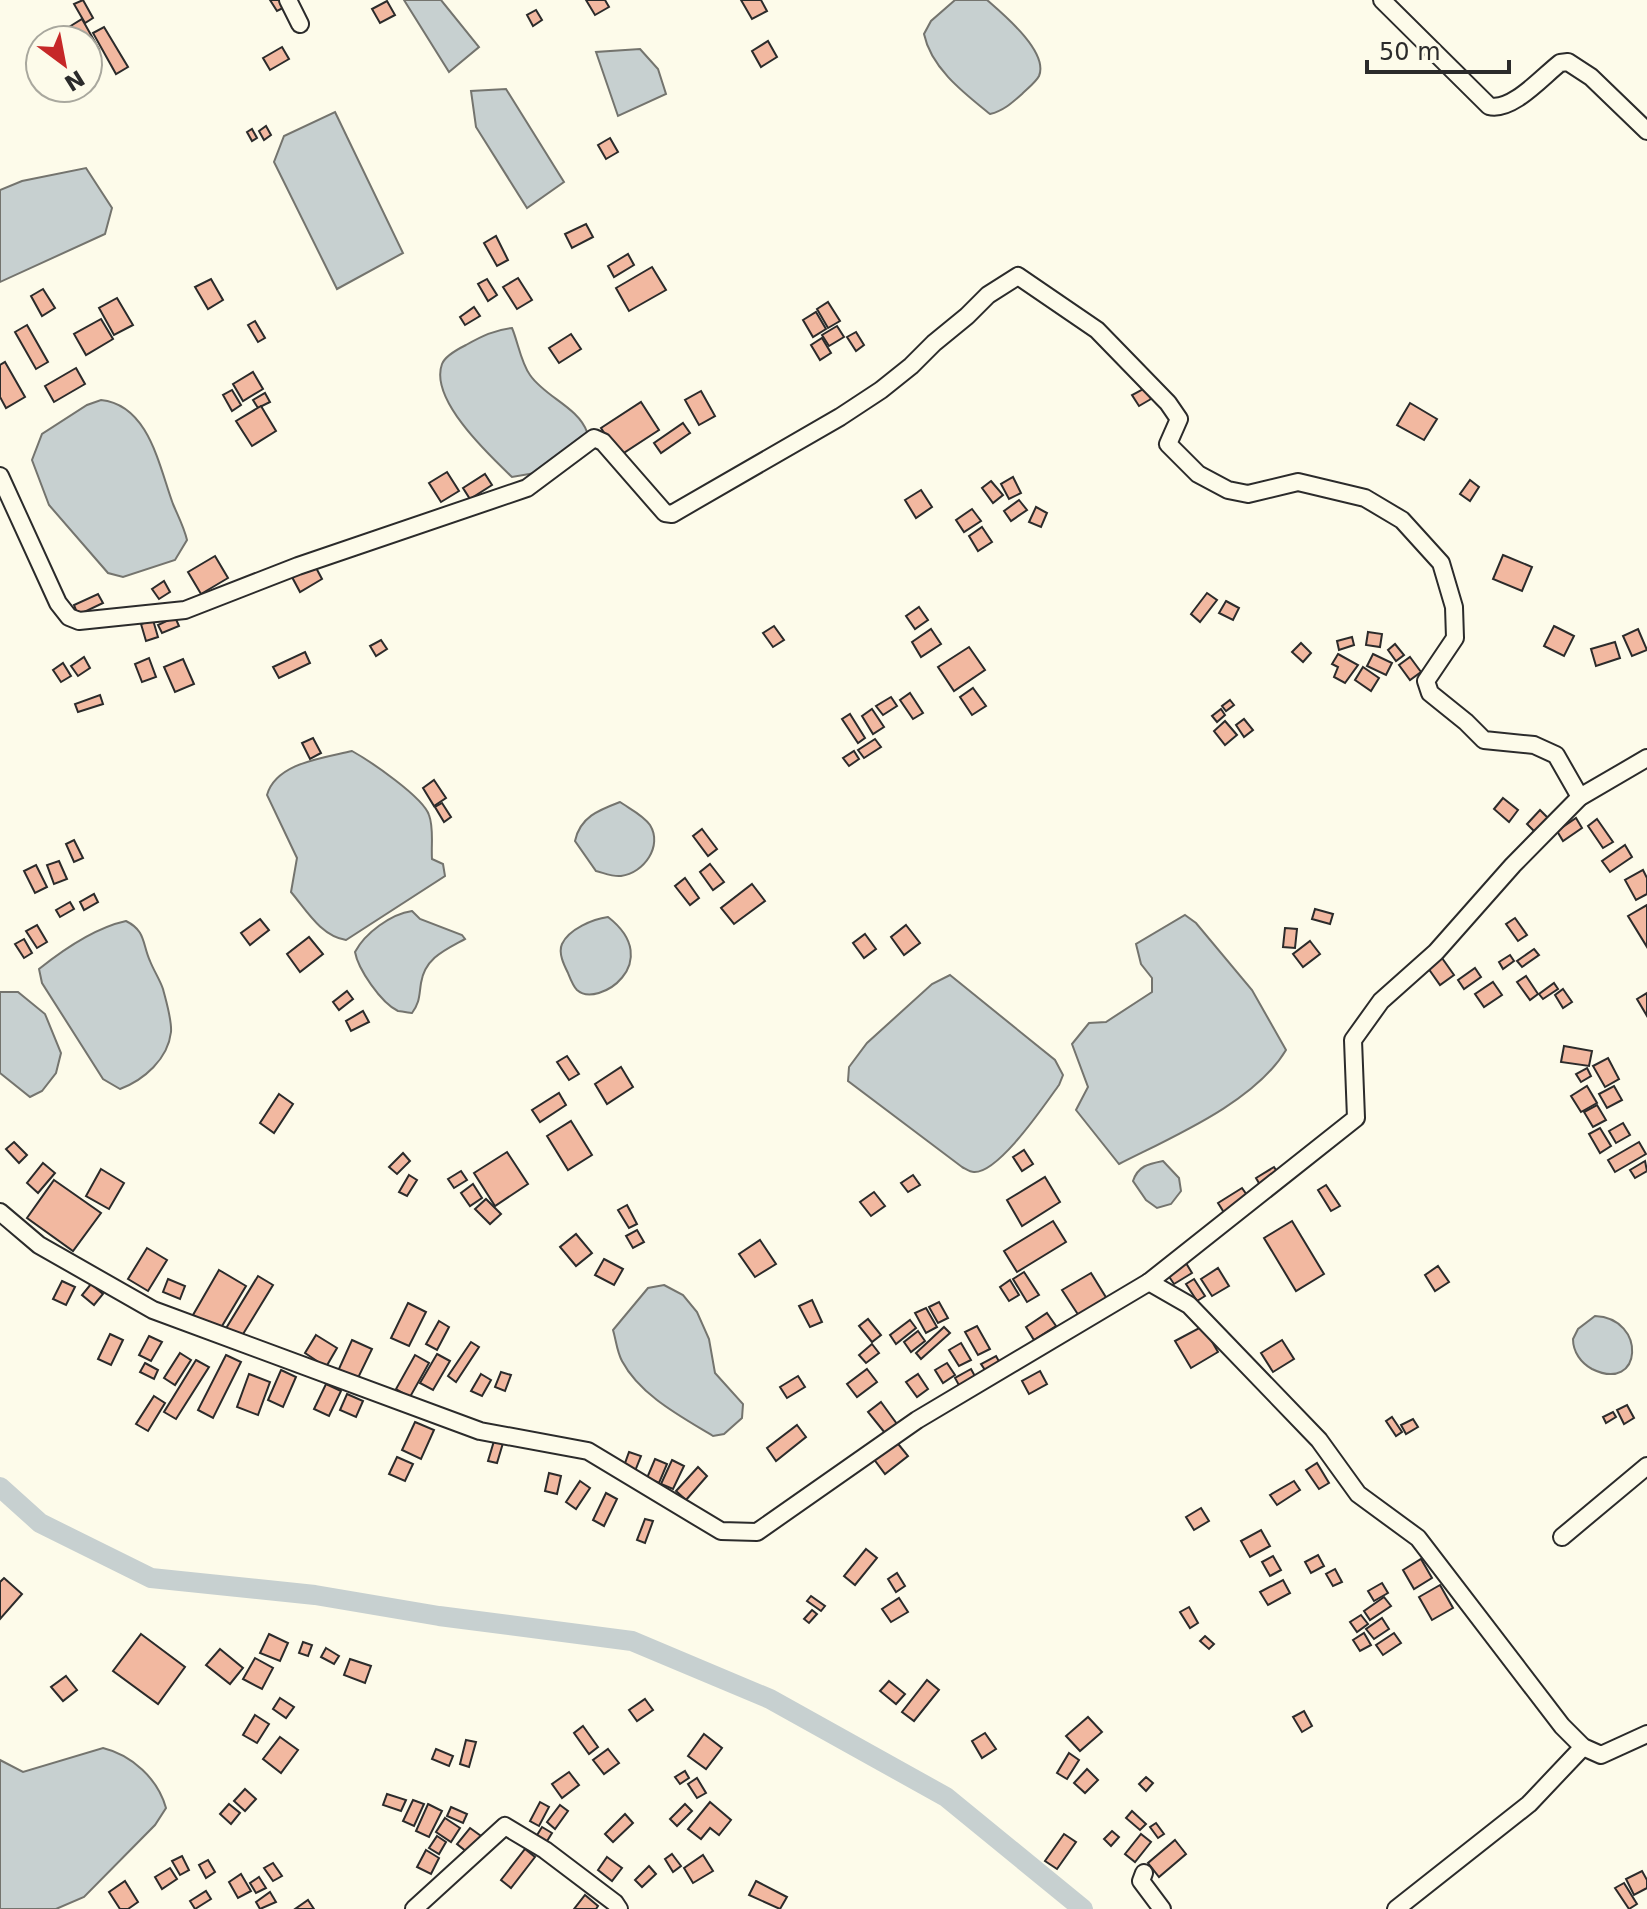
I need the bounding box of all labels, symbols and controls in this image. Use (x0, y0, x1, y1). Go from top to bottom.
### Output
north arrow (24, 24, 104, 104)
scale bar (1367, 24, 1509, 74)
text: 50 m (1379, 38, 1441, 66)
text: N (60, 65, 89, 96)

